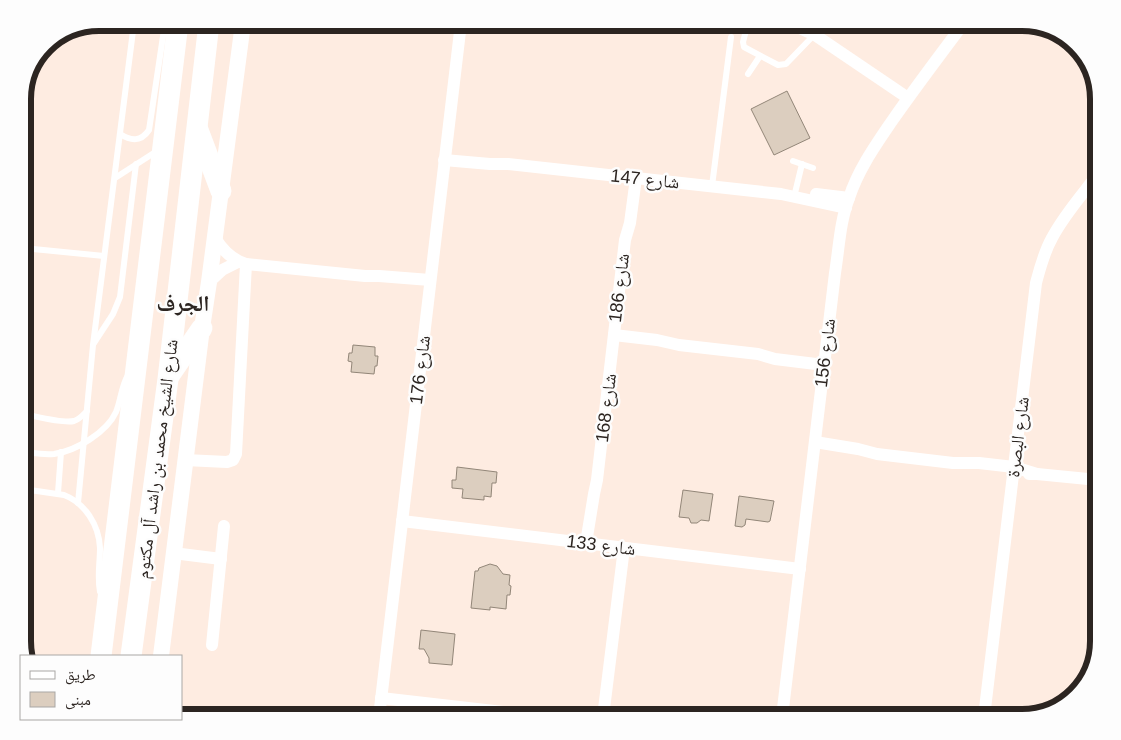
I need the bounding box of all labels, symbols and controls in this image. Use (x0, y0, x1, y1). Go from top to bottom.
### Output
street label: شارع 147 (609, 165, 680, 194)
street label: شارع 186 (605, 252, 634, 324)
district label: الجرف (157, 291, 209, 316)
street label: شارع 156 (811, 317, 840, 389)
street label: شارع 176 (406, 334, 435, 406)
street label: شارع الشيخ محمد بن راشد آل مكتوم (132, 338, 184, 580)
street label: شارع 168 (592, 372, 621, 444)
street label: شارع البصرة (1003, 395, 1034, 479)
street label: شارع 133 (565, 531, 637, 560)
legend (20, 655, 182, 720)
text: طريق (65, 666, 96, 685)
text: مبنى (65, 691, 91, 710)

